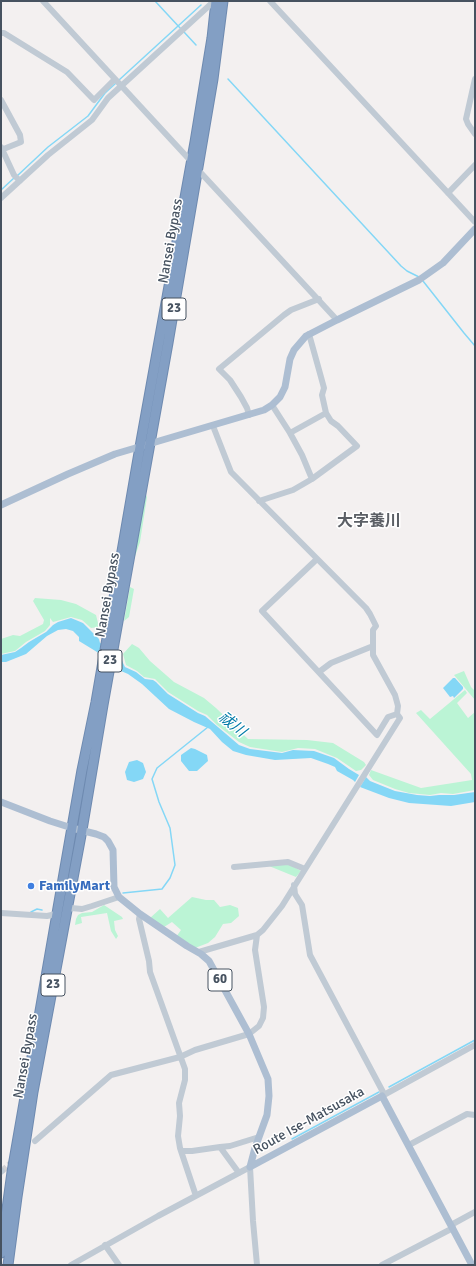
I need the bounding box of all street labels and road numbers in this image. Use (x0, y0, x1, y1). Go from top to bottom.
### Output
street label: Nansei Bypass (155, 197, 187, 285)
road number: 23 (162, 298, 186, 320)
street label: Nansei Bypass (92, 551, 124, 639)
road number: 23 (98, 650, 122, 672)
road number: 60 (208, 969, 232, 991)
road number: 23 (41, 974, 65, 996)
street label: Nansei Bypass (10, 1012, 42, 1100)
street label: Route Ise-Matsusaka (251, 1083, 367, 1159)

